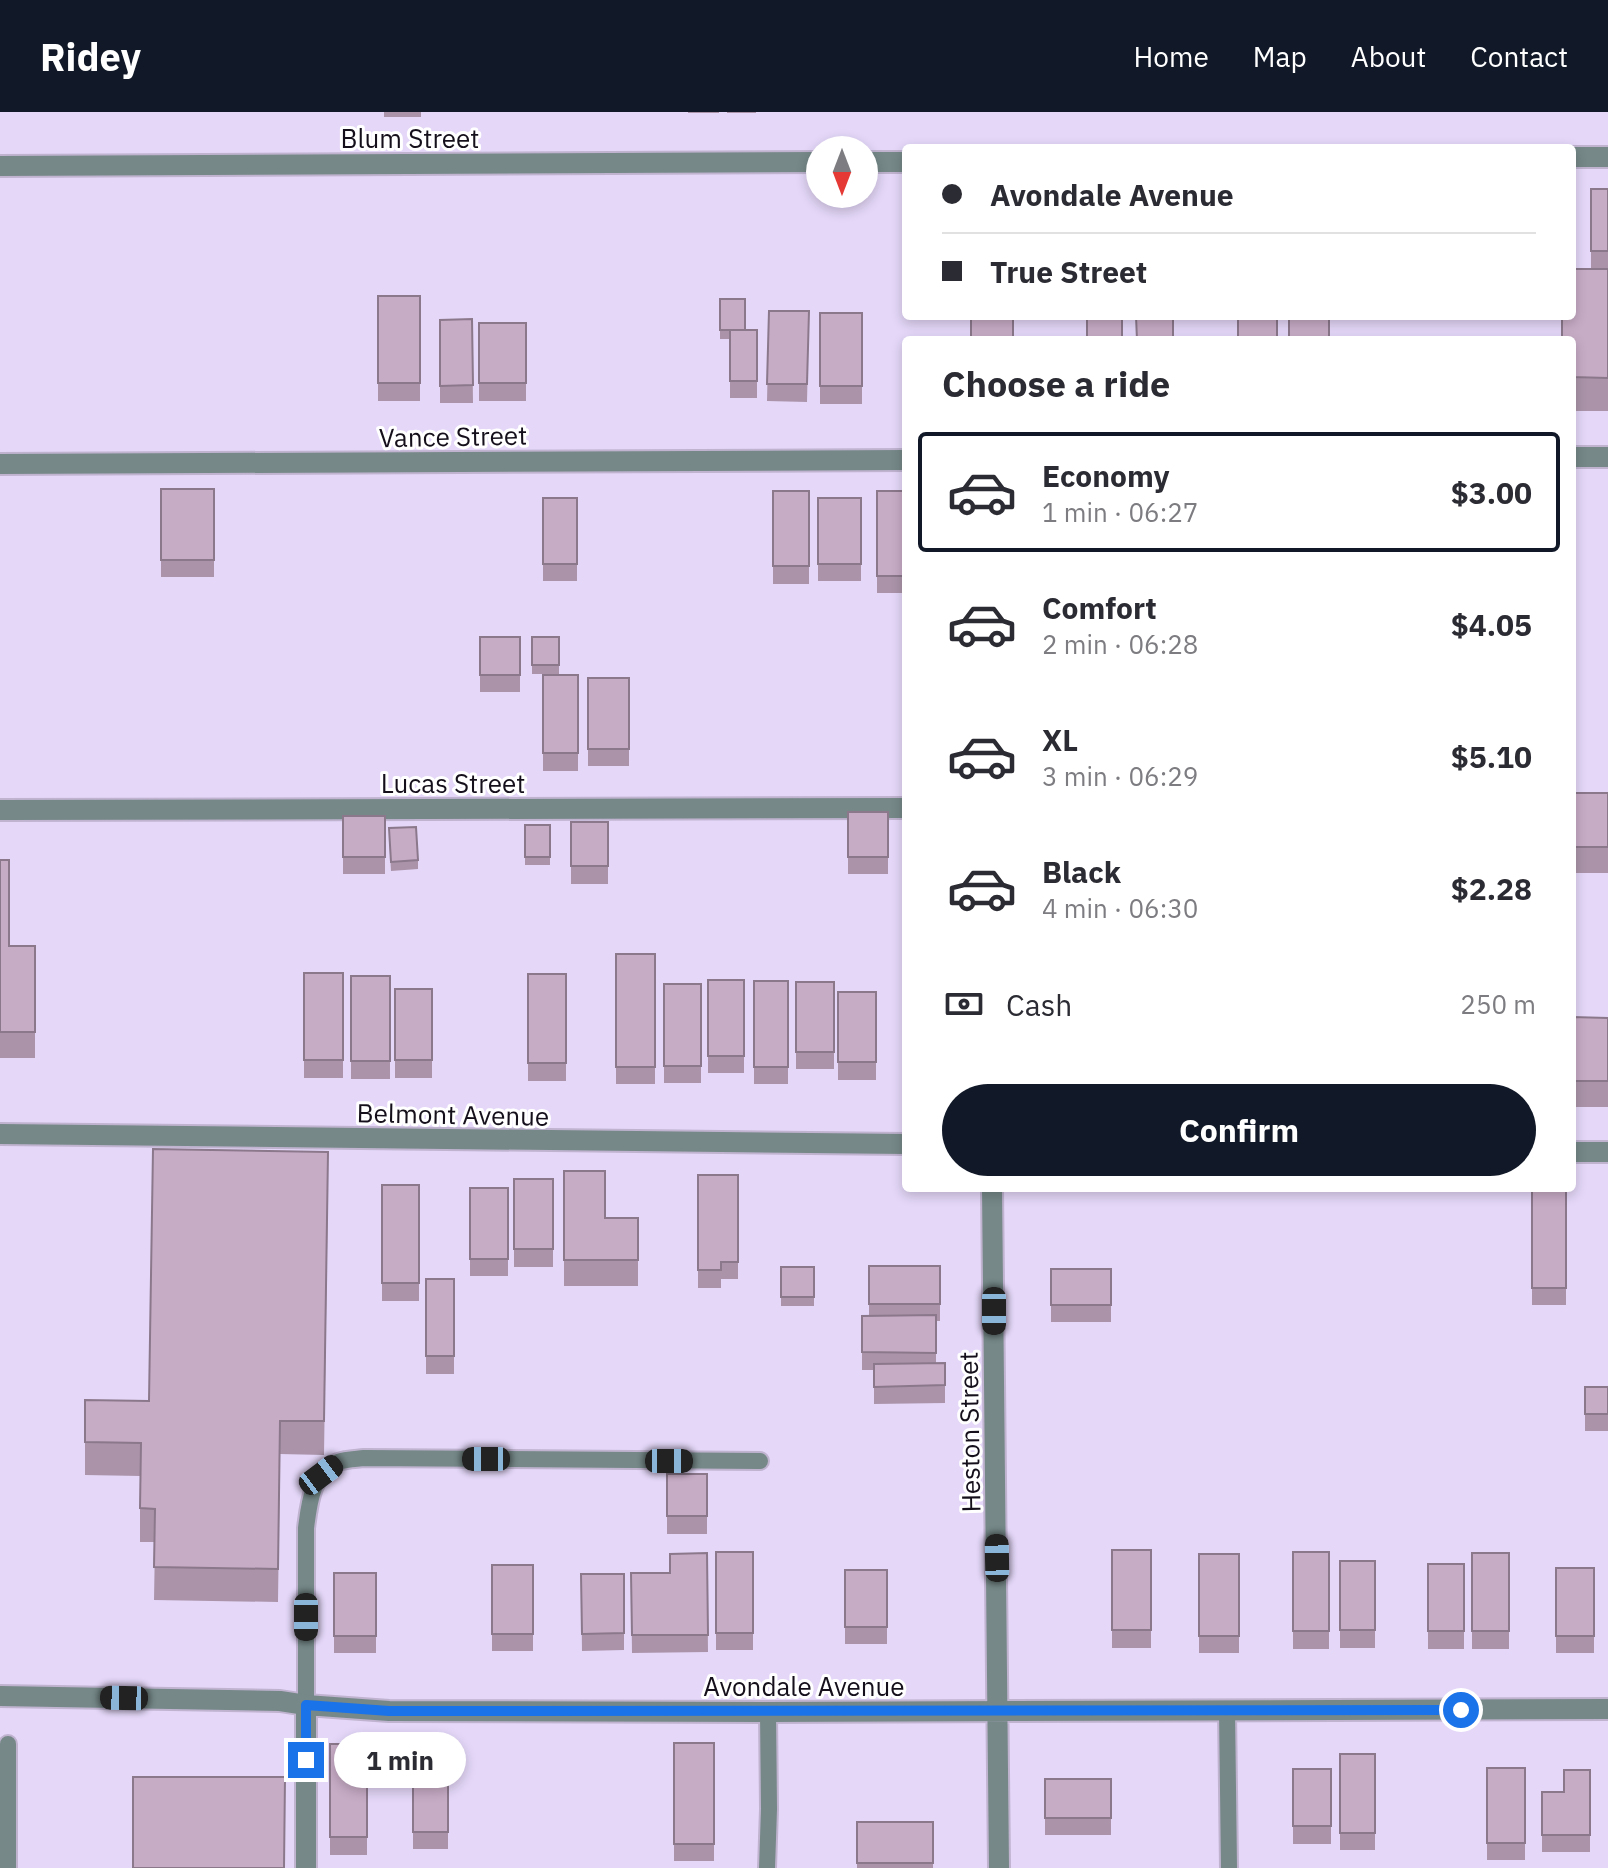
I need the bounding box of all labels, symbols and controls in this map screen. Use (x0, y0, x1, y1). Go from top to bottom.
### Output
text: Ridey (40, 32, 141, 81)
text: Home (1133, 38, 1209, 75)
text: Map (1253, 38, 1307, 75)
text: About (1351, 38, 1426, 75)
text: Contact (1470, 38, 1568, 75)
street label: Blum Street (341, 121, 479, 155)
north arrow (806, 136, 878, 208)
map controls (806, 136, 878, 208)
text: Avondale Avenue (990, 175, 1234, 214)
text: True Street (990, 252, 1147, 291)
text: Choose a ride (942, 360, 1170, 407)
street label: Vance Street (379, 418, 527, 454)
icon: car (946, 456, 1018, 528)
text: Economy (1042, 456, 1170, 495)
text: $3.00 (1451, 473, 1532, 512)
text: 1 min · 06:27 (1042, 495, 1198, 529)
icon: car (946, 588, 1018, 660)
text: Comfort (1042, 588, 1157, 627)
text: $4.05 (1451, 605, 1532, 644)
text: 2 min · 06:28 (1042, 627, 1198, 661)
icon: car (946, 720, 1018, 792)
text: XL (1042, 720, 1078, 759)
text: $5.10 (1451, 737, 1532, 776)
text: 3 min · 06:29 (1042, 759, 1198, 793)
street label: Lucas Street (381, 766, 525, 800)
icon: car (946, 852, 1018, 924)
text: Black (1042, 852, 1121, 891)
text: $2.28 (1451, 869, 1532, 908)
text: 4 min · 06:30 (1042, 891, 1198, 925)
icon: cash (942, 982, 986, 1026)
text: Cash (1006, 985, 1072, 1024)
text: 250 m (1460, 987, 1536, 1021)
button: Confirm (942, 1084, 1536, 1176)
street label: Belmont Avenue (356, 1095, 550, 1133)
car (982, 1287, 1006, 1335)
street label: Heston Street (951, 1351, 987, 1513)
car (462, 1447, 510, 1471)
car (645, 1449, 693, 1473)
car (295, 1451, 347, 1499)
car (985, 1534, 1009, 1582)
car (294, 1593, 318, 1641)
street label: Avondale Avenue (703, 1669, 905, 1703)
car (100, 1686, 148, 1710)
route start (1443, 1692, 1479, 1728)
callout: 1 min (334, 1732, 466, 1788)
route end (288, 1742, 324, 1778)
text: 1 min (366, 1743, 434, 1777)

